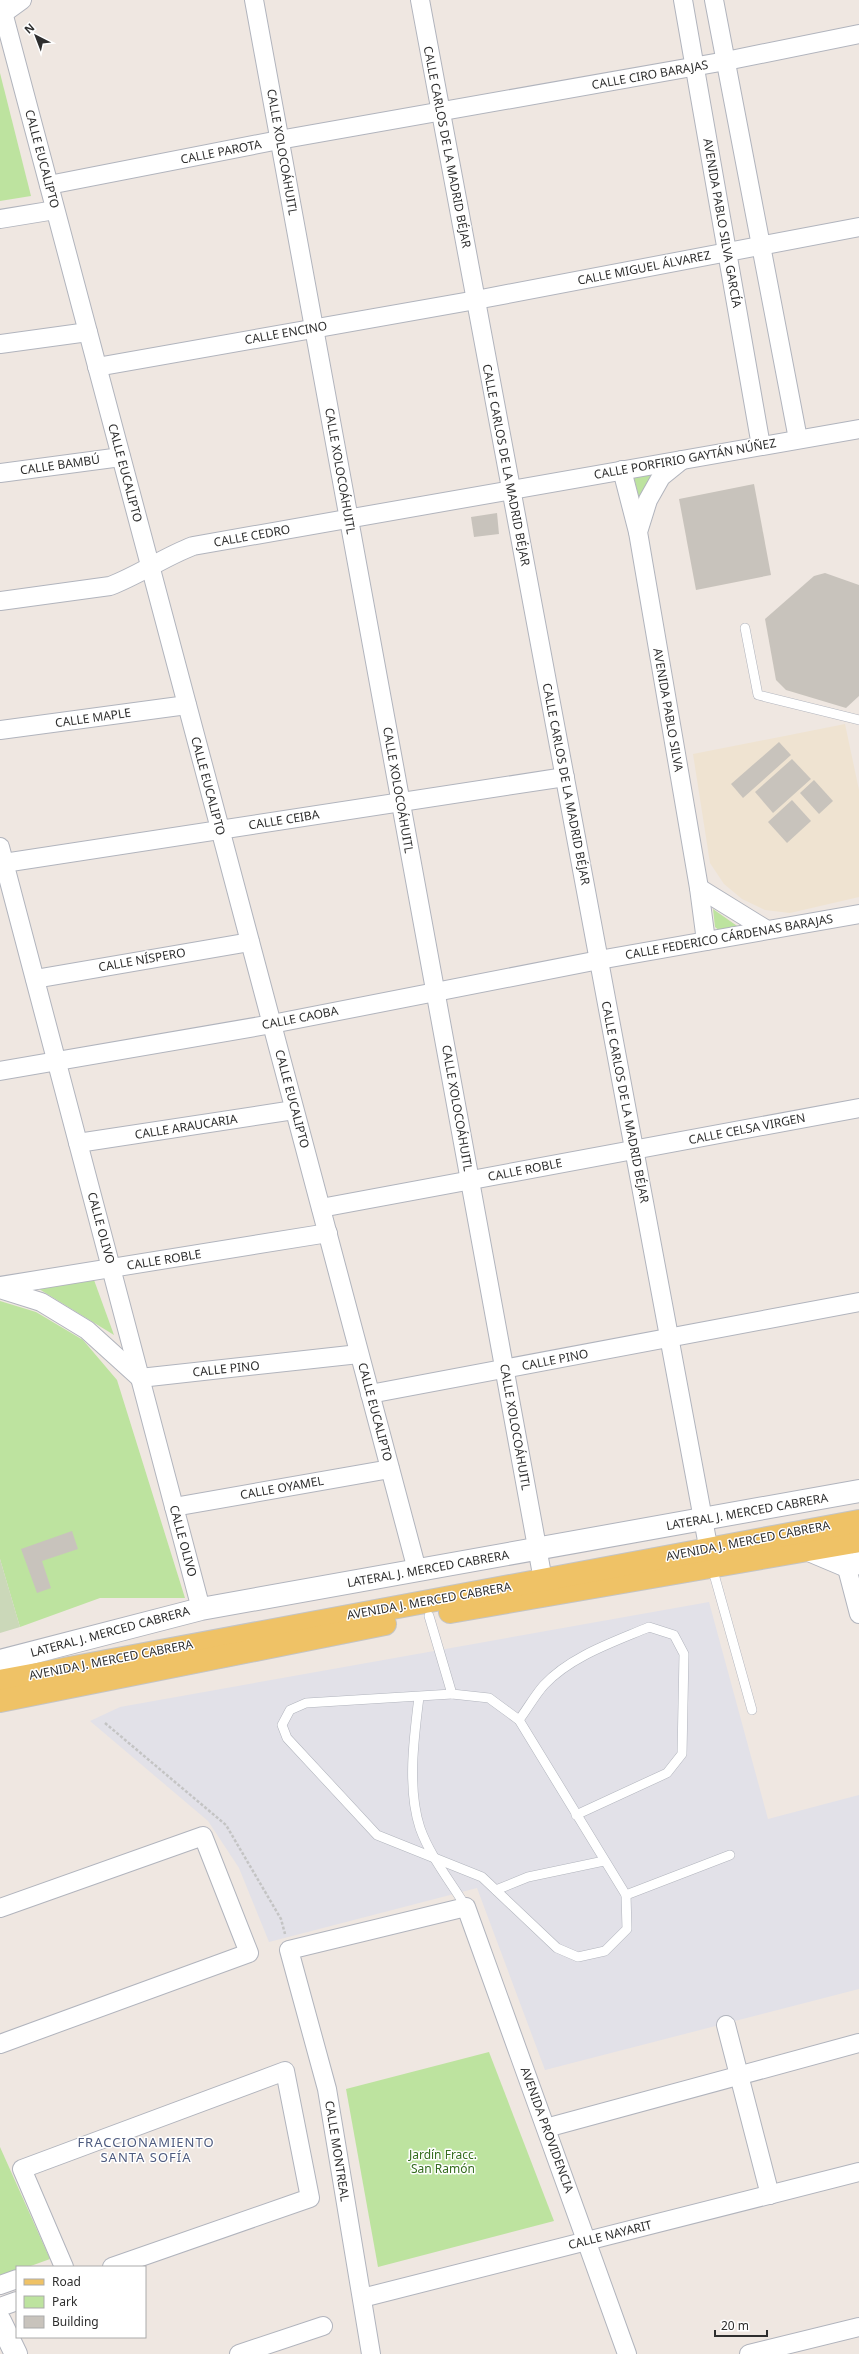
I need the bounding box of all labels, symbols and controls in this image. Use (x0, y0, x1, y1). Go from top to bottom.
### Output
north arrow (16, 16, 56, 56)
text: N (21, 20, 37, 37)
street label: CALLE CARLOS DE LA MADRID BÉJAR (420, 44, 476, 250)
street label: CALLE CIRO BARAJAS (590, 56, 710, 93)
street label: CALLE XOLOCOÁHUITL (263, 87, 302, 216)
street label: CALLE EUCALIPTO (21, 108, 64, 210)
street label: CALLE PAROTA (179, 135, 263, 168)
street label: AVENIDA PABLO SILVA GARCÍA (699, 137, 746, 309)
street label: CALLE MIGUEL ÁLVAREZ (576, 246, 712, 289)
street label: CALLE ENCINO (243, 317, 329, 348)
street label: CALLE CARLOS DE LA MADRID BÉJAR (479, 362, 535, 568)
street label: CALLE XOLOCOÁHUITL (321, 406, 360, 535)
street label: CALLE EUCALIPTO (104, 422, 147, 524)
street label: CALLE PORFIRIO GAYTÁN NÚÑEZ (592, 434, 778, 483)
street label: CALLE BAMBÚ (19, 450, 101, 479)
street label: CALLE CEDRO (212, 520, 292, 551)
street label: AVENIDA PABLO SILVA (649, 647, 688, 773)
street label: CALLE CARLOS DE LA MADRID BÉJAR (539, 681, 595, 887)
street label: CALLE MAPLE (54, 704, 132, 731)
street label: CALLE XOLOCOÁHUITL (379, 725, 418, 854)
street label: CALLE EUCALIPTO (187, 735, 230, 837)
street label: CALLE CEIBA (247, 805, 321, 833)
street label: CALLE FEDERICO CÁRDENAS BARAJAS (624, 910, 835, 963)
street label: CALLE NÍSPERO (97, 943, 187, 976)
street label: CALLE CARLOS DE LA MADRID BÉJAR (598, 999, 654, 1205)
street label: CALLE CAOBA (260, 1002, 340, 1033)
street label: CALLE XOLOCOÁHUITL (438, 1043, 477, 1172)
street label: CALLE EUCALIPTO (271, 1048, 314, 1150)
street label: CALLE CELSA VIRGEN (687, 1109, 807, 1148)
street label: CALLE ARAUCARIA (133, 1110, 239, 1143)
street label: CALLE ROBLE (486, 1154, 563, 1185)
street label: CALLE OLIVO (84, 1190, 119, 1266)
street label: CALLE ROBLE (125, 1245, 202, 1274)
street label: CALLE PINO (520, 1345, 590, 1374)
street label: CALLE PINO (192, 1357, 260, 1380)
street label: CALLE EUCALIPTO (354, 1361, 397, 1463)
street label: CALLE XOLOCOÁHUITL (496, 1362, 535, 1491)
street label: CALLE OYAMEL (239, 1472, 325, 1503)
street label: LATERAL J. MERCED CABRERA (665, 1489, 830, 1534)
street label: CALLE OLIVO (166, 1503, 201, 1579)
street label: AVENIDA J. MERCED CABRERA (664, 1516, 832, 1565)
street label: LATERAL J. MERCED CABRERA (346, 1546, 511, 1591)
street label: AVENIDA J. MERCED CABRERA (345, 1578, 513, 1623)
street label: LATERAL J. MERCED CABRERA (28, 1602, 192, 1661)
street label: AVENIDA J. MERCED CABRERA (27, 1635, 195, 1684)
street label: AVENIDA PROVIDENCIA (517, 2065, 578, 2195)
street label: CALLE MONTREAL (321, 2099, 354, 2203)
district label: FRACCIONAMIENTO SANTA SOFÍA (77, 2133, 215, 2166)
park label: Jardín Fracc. San Ramón (408, 2146, 477, 2177)
street label: CALLE NAYARIT (566, 2216, 654, 2253)
legend (16, 2266, 146, 2338)
text: Road (52, 2273, 81, 2290)
text: Park (52, 2293, 78, 2310)
scale bar (715, 2312, 767, 2338)
text: Building (52, 2313, 99, 2330)
text: 20 m (721, 2317, 749, 2334)

